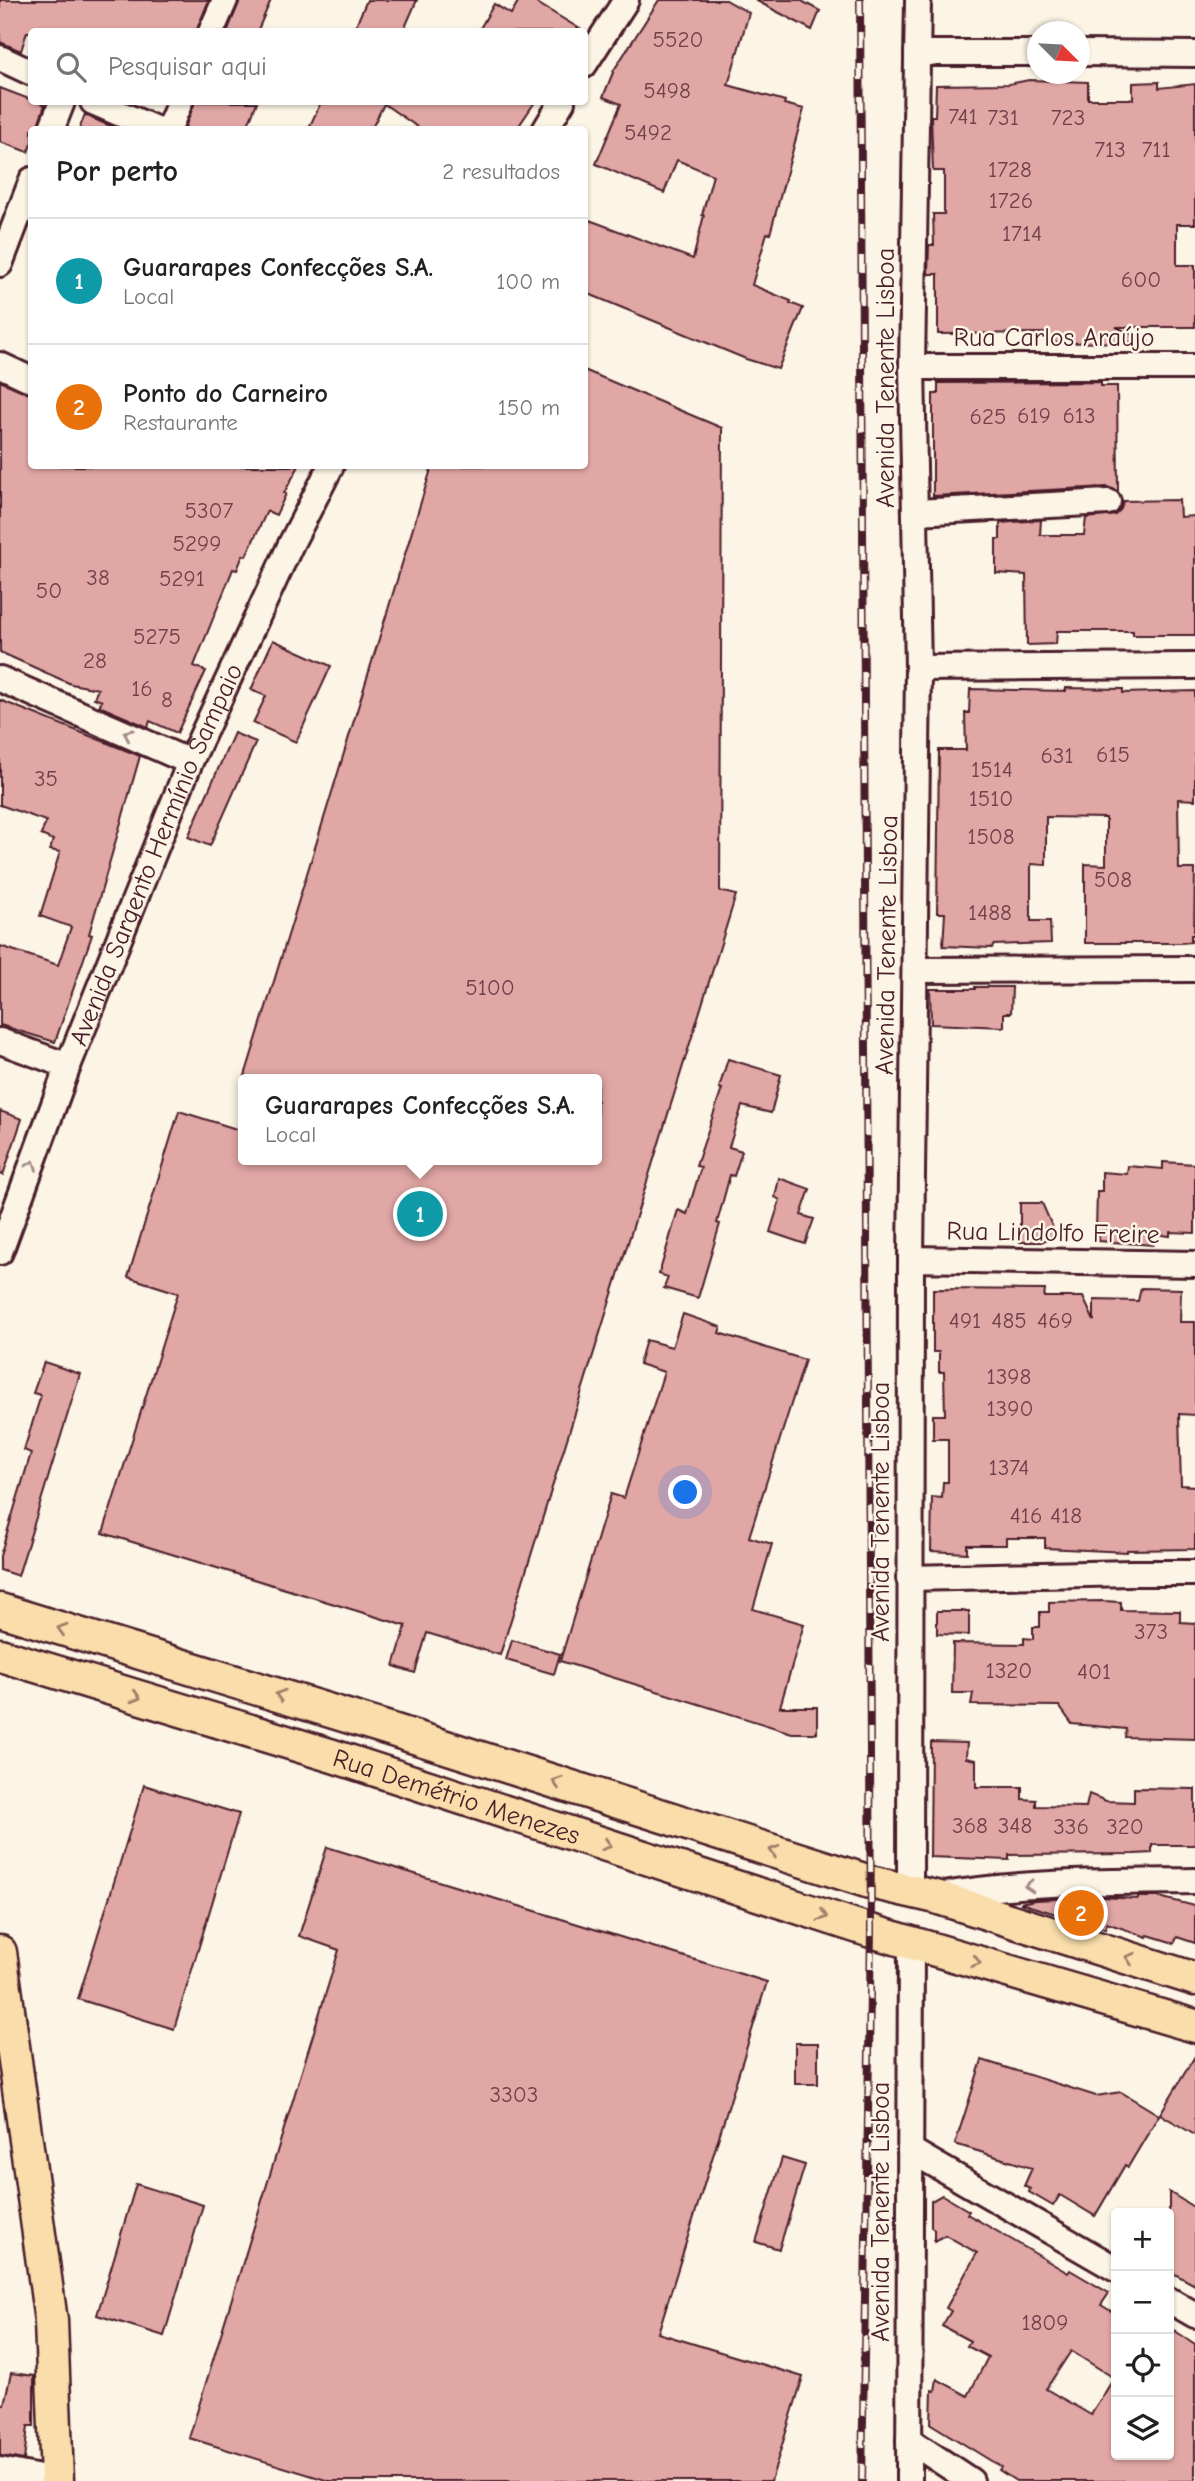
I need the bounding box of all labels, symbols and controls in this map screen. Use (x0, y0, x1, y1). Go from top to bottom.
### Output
north arrow (1027, 21, 1090, 84)
house number: 5520 (653, 26, 703, 53)
search box (28, 28, 588, 105)
icon: search (52, 48, 90, 86)
text: Pesquisar aqui (108, 52, 267, 82)
house number: 5498 (643, 77, 691, 104)
house number: 741 (948, 103, 978, 130)
house number: 731 (987, 104, 1019, 131)
house number: 723 (1051, 104, 1085, 131)
house number: 5492 (624, 119, 672, 146)
house number: 713 (1094, 136, 1126, 163)
house number: 711 (1141, 136, 1171, 163)
text: Por perto (56, 154, 178, 189)
house number: 1728 (988, 156, 1032, 183)
text: 2 resultados (442, 158, 560, 185)
house number: 1726 (989, 187, 1033, 214)
house number: 1714 (1002, 220, 1042, 247)
street label: Avenida Tenente Lisboa (871, 248, 901, 508)
text: Guararapes Confecções S.A. (123, 253, 433, 283)
house number: 600 (1121, 266, 1161, 293)
text: 1 (74, 268, 84, 295)
text: 100 m (496, 268, 560, 295)
text: Local (123, 283, 174, 310)
street label: Rua Carlos Araújo (954, 323, 1154, 353)
text: Ponto do Carneiro (123, 379, 328, 409)
text: 2 (73, 394, 85, 421)
text: 150 m (498, 394, 560, 421)
house number: 619 (1017, 402, 1051, 429)
house number: 613 (1062, 402, 1096, 429)
house number: 625 (970, 403, 1006, 430)
text: Restaurante (123, 409, 238, 436)
house number: 5307 (185, 497, 234, 524)
house number: 5299 (173, 530, 221, 557)
house number: 38 (86, 564, 110, 591)
house number: 5291 (159, 565, 205, 592)
house number: 50 (36, 577, 62, 604)
house number: 5275 (133, 623, 181, 650)
house number: 28 (83, 647, 107, 674)
street label: Avenida Sargento Hermínio Sampaio (64, 659, 249, 1050)
house number: 16 (131, 675, 153, 702)
house number: 8 (161, 686, 173, 713)
one-way arrow (123, 729, 135, 743)
house number: 615 (1096, 741, 1130, 768)
house number: 631 (1040, 742, 1074, 769)
house number: 1514 (971, 756, 1013, 783)
house number: 35 (34, 765, 58, 792)
house number: 1510 (969, 785, 1013, 812)
street label: Avenida Tenente Lisboa (870, 815, 904, 1075)
house number: 1508 (967, 823, 1015, 850)
house number: 508 (1094, 866, 1132, 893)
house number: 1488 (968, 899, 1012, 926)
house number: 5100 (465, 974, 515, 1001)
popup (238, 1074, 602, 1165)
text: Guararapes Confecções S.A. (265, 1091, 575, 1121)
text: Local (265, 1121, 316, 1148)
one-way arrow (24, 1159, 38, 1171)
pin: 1 (397, 1188, 443, 1240)
street label: Rua Lindolfo Freire (946, 1216, 1160, 1250)
house number: 491 (949, 1307, 981, 1334)
house number: 485 (991, 1307, 1027, 1334)
house number: 469 (1037, 1307, 1073, 1334)
house number: 1398 (987, 1363, 1031, 1390)
street label: Avenida Tenente Lisboa (866, 1382, 896, 1642)
house number: 1390 (987, 1395, 1033, 1422)
house number: 1374 (989, 1454, 1029, 1481)
your location (668, 1475, 702, 1509)
house number: 416 (1010, 1502, 1042, 1529)
house number: 418 (1050, 1502, 1082, 1529)
house number: 373 (1134, 1618, 1168, 1645)
one-way arrow (56, 1622, 68, 1637)
house number: 1320 (986, 1657, 1032, 1684)
house number: 401 (1077, 1658, 1111, 1685)
one-way arrow (129, 1688, 141, 1703)
one-way arrow (274, 1689, 286, 1704)
street label: Rua Demétrio Menezes (329, 1743, 584, 1851)
one-way arrow (551, 1776, 564, 1790)
house number: 368 (952, 1812, 988, 1839)
house number: 348 (998, 1812, 1032, 1839)
house number: 336 (1053, 1813, 1089, 1840)
house number: 320 (1106, 1813, 1144, 1840)
one-way arrow (601, 1837, 613, 1851)
one-way arrow (768, 1845, 781, 1859)
one-way arrow (1023, 1878, 1034, 1893)
pin: 2 (1058, 1887, 1104, 1939)
one-way arrow (817, 1908, 829, 1922)
one-way arrow (1124, 1952, 1136, 1967)
one-way arrow (970, 1953, 982, 1968)
house number: 3303 (490, 2081, 538, 2108)
street label: Avenida Tenente Lisboa (866, 2082, 896, 2342)
map controls (1111, 2208, 1174, 2460)
button: + (1111, 2208, 1174, 2271)
button: − (1111, 2271, 1174, 2334)
house number: 1809 (1021, 2309, 1069, 2336)
button: locate (1111, 2334, 1174, 2397)
button: layers (1111, 2397, 1174, 2460)

